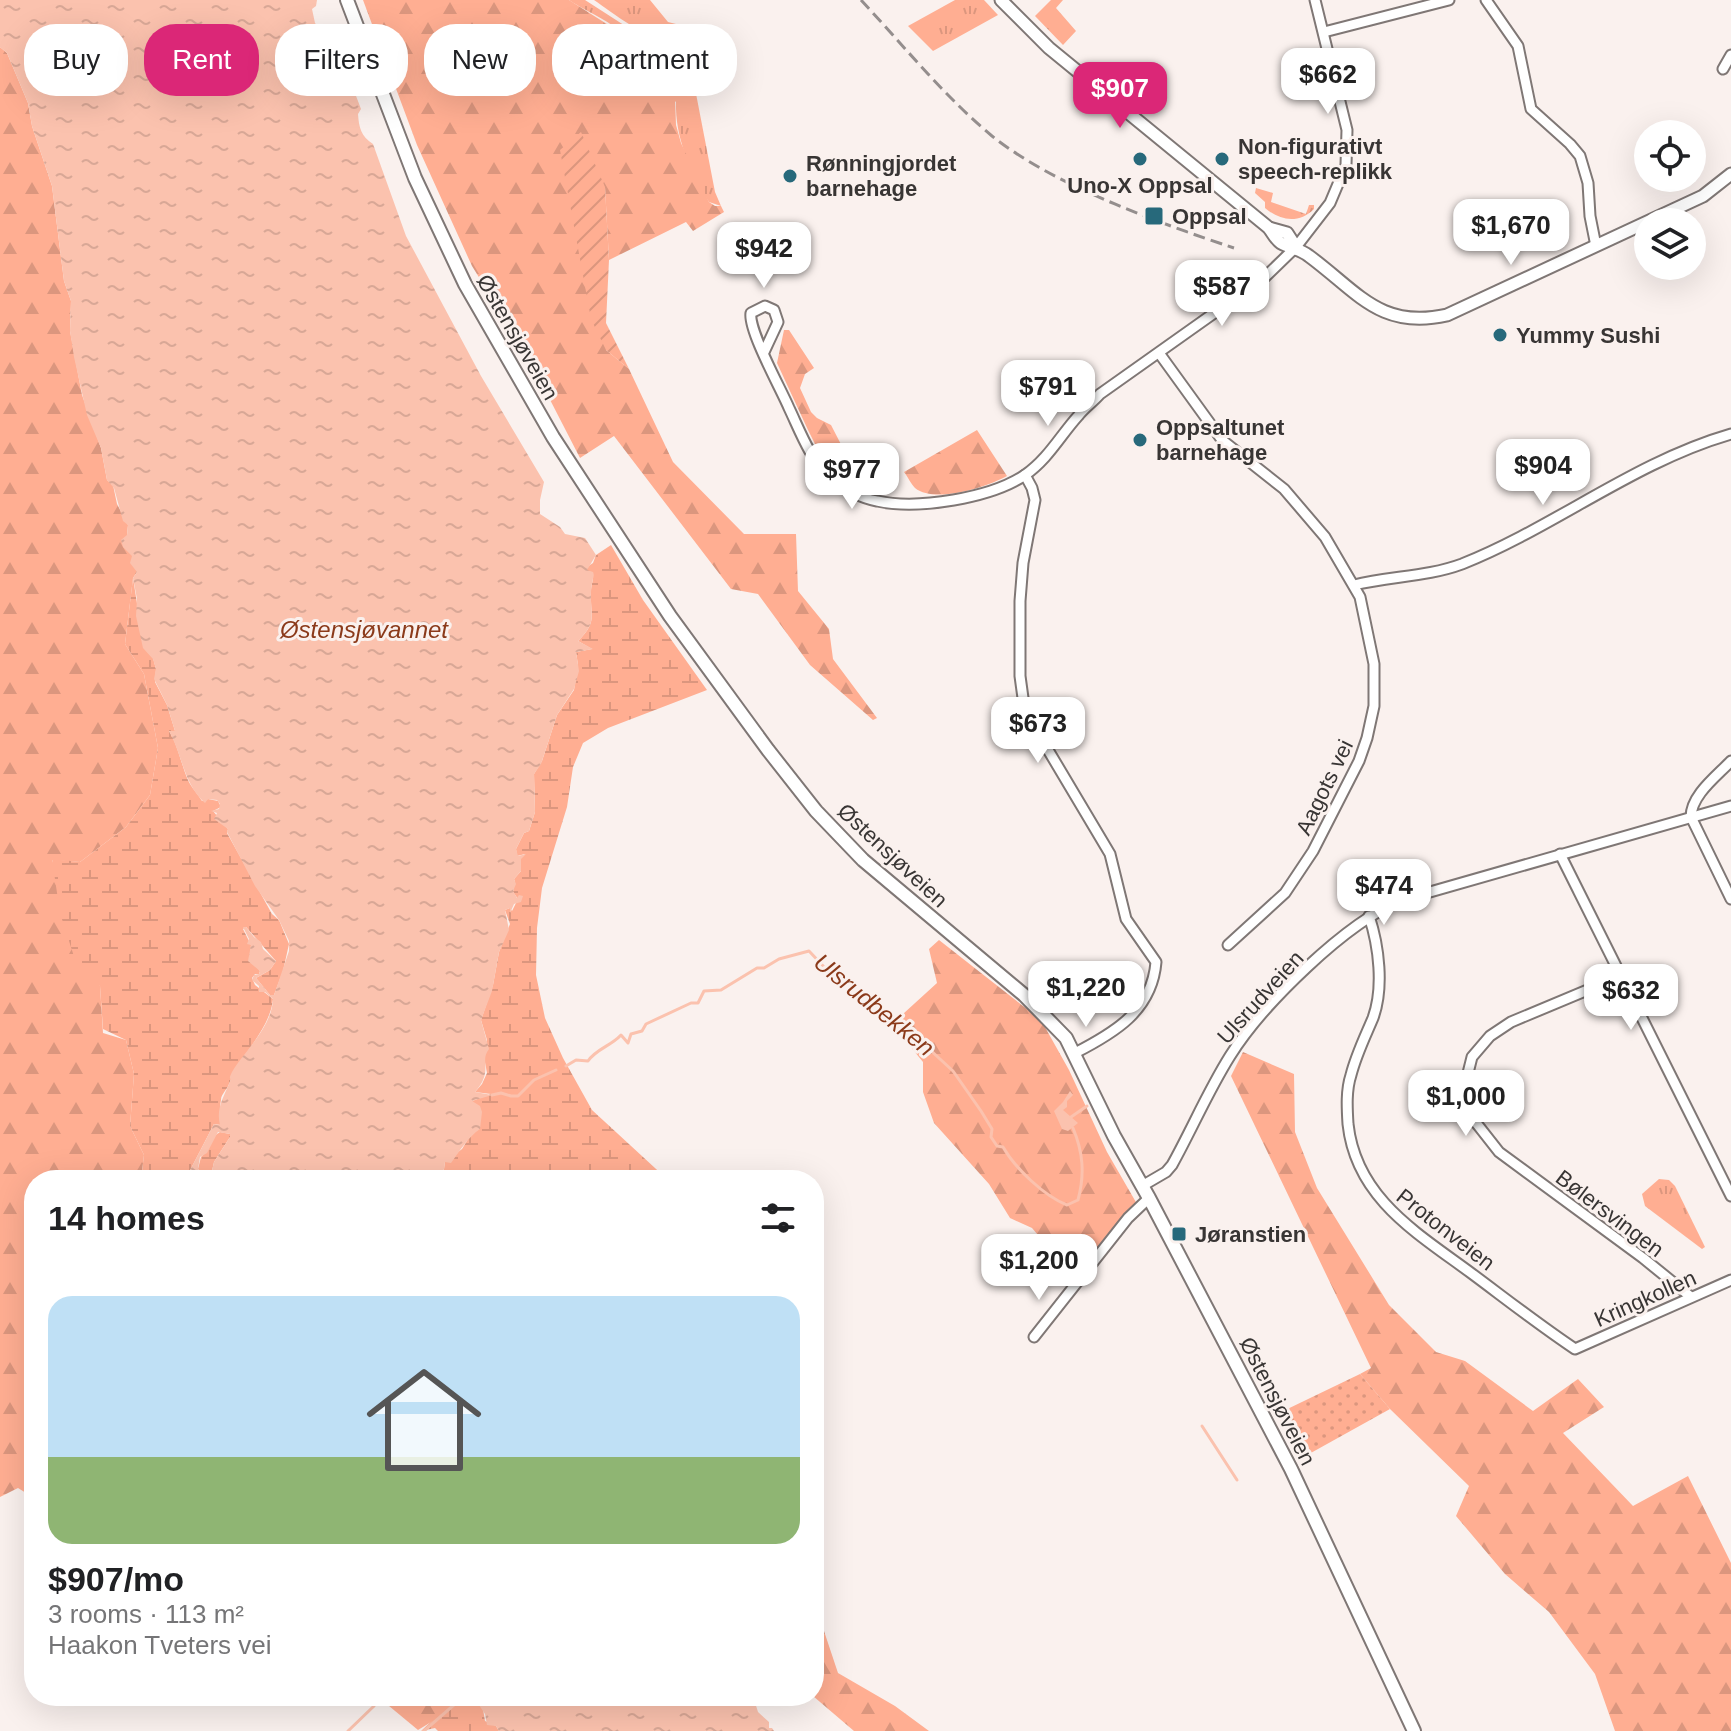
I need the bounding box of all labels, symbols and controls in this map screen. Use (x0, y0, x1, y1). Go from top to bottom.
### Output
chip: Buy (24, 24, 128, 96)
chip: Rent (144, 24, 259, 96)
chip: Filters (275, 24, 408, 96)
chip: New (424, 24, 536, 96)
chip: Apartment (552, 24, 737, 96)
pin: $662 (1281, 48, 1375, 116)
text: $662 (1299, 59, 1357, 89)
pin: $907 (1073, 62, 1167, 130)
text: $907 (1091, 73, 1149, 103)
map controls (1634, 120, 1706, 280)
button: locate (1634, 120, 1706, 192)
place label: Non-figurativt speech-replikk (1238, 134, 1393, 184)
marker: Uno-X Oppsal (1131, 150, 1149, 168)
marker: Non-figurativt speech-replikk (1213, 150, 1231, 168)
place label: Rønningjordet barnehage (806, 151, 957, 201)
marker: Rønningjordet barnehage (781, 167, 799, 185)
place label: Uno-X Oppsal (1067, 173, 1213, 198)
pin: $1,670 (1446, 199, 1576, 267)
place label: Oppsal (1172, 204, 1247, 229)
marker: Oppsal (1143, 205, 1165, 227)
button: layers (1634, 208, 1706, 280)
text: $1,670 (1471, 210, 1551, 240)
pin: $942 (717, 222, 811, 290)
text: $942 (735, 233, 793, 263)
pin: $587 (1175, 260, 1269, 328)
street label: Østensjøveien (472, 270, 564, 404)
text: $587 (1193, 271, 1251, 301)
place label: Yummy Sushi (1516, 323, 1660, 348)
marker: Yummy Sushi (1491, 326, 1509, 344)
pin: $791 (1001, 360, 1095, 428)
text: $791 (1019, 371, 1077, 401)
place label: Oppsaltunet barnehage (1156, 415, 1285, 465)
marker: Oppsaltunet barnehage (1131, 431, 1149, 449)
pin: $904 (1496, 439, 1590, 507)
pin: $977 (805, 443, 899, 511)
text: $904 (1514, 450, 1572, 480)
text: $977 (823, 454, 881, 484)
water label: Østensjøvannet (279, 616, 449, 643)
pin: $673 (991, 697, 1085, 765)
text: $673 (1009, 708, 1067, 738)
street label: Aagots vei (1291, 736, 1358, 839)
street label: Østensjøveien (833, 798, 953, 912)
pin: $474 (1337, 859, 1431, 927)
text: $474 (1355, 870, 1413, 900)
street label: Ulsrudveien (1212, 946, 1309, 1049)
water label: Ulsrudbekken (809, 948, 940, 1061)
pin: $1,220 (1021, 961, 1151, 1029)
pin: $632 (1584, 964, 1678, 1032)
text: $1,220 (1046, 972, 1126, 1002)
text: $632 (1602, 975, 1660, 1005)
pin: $1,000 (1401, 1070, 1531, 1138)
text: $1,000 (1426, 1081, 1506, 1111)
street label: Bølersvingen (1551, 1165, 1668, 1262)
street label: Protonveien (1392, 1183, 1500, 1275)
icon: filters (756, 1196, 800, 1240)
text: 14 homes (48, 1199, 205, 1237)
place label: Jøranstien (1195, 1222, 1306, 1247)
marker: Jøranstien (1170, 1225, 1188, 1243)
pin: $1,200 (974, 1234, 1104, 1302)
text: $1,200 (999, 1245, 1079, 1275)
street label: Kringkollen (1590, 1265, 1700, 1332)
street label: Østensjøveien (1234, 1333, 1321, 1470)
icon: home (352, 1348, 496, 1492)
text: $907/mo (48, 1560, 184, 1598)
text: 3 rooms · 113 m² (48, 1599, 244, 1629)
text: Haakon Tveters vei (48, 1630, 272, 1660)

